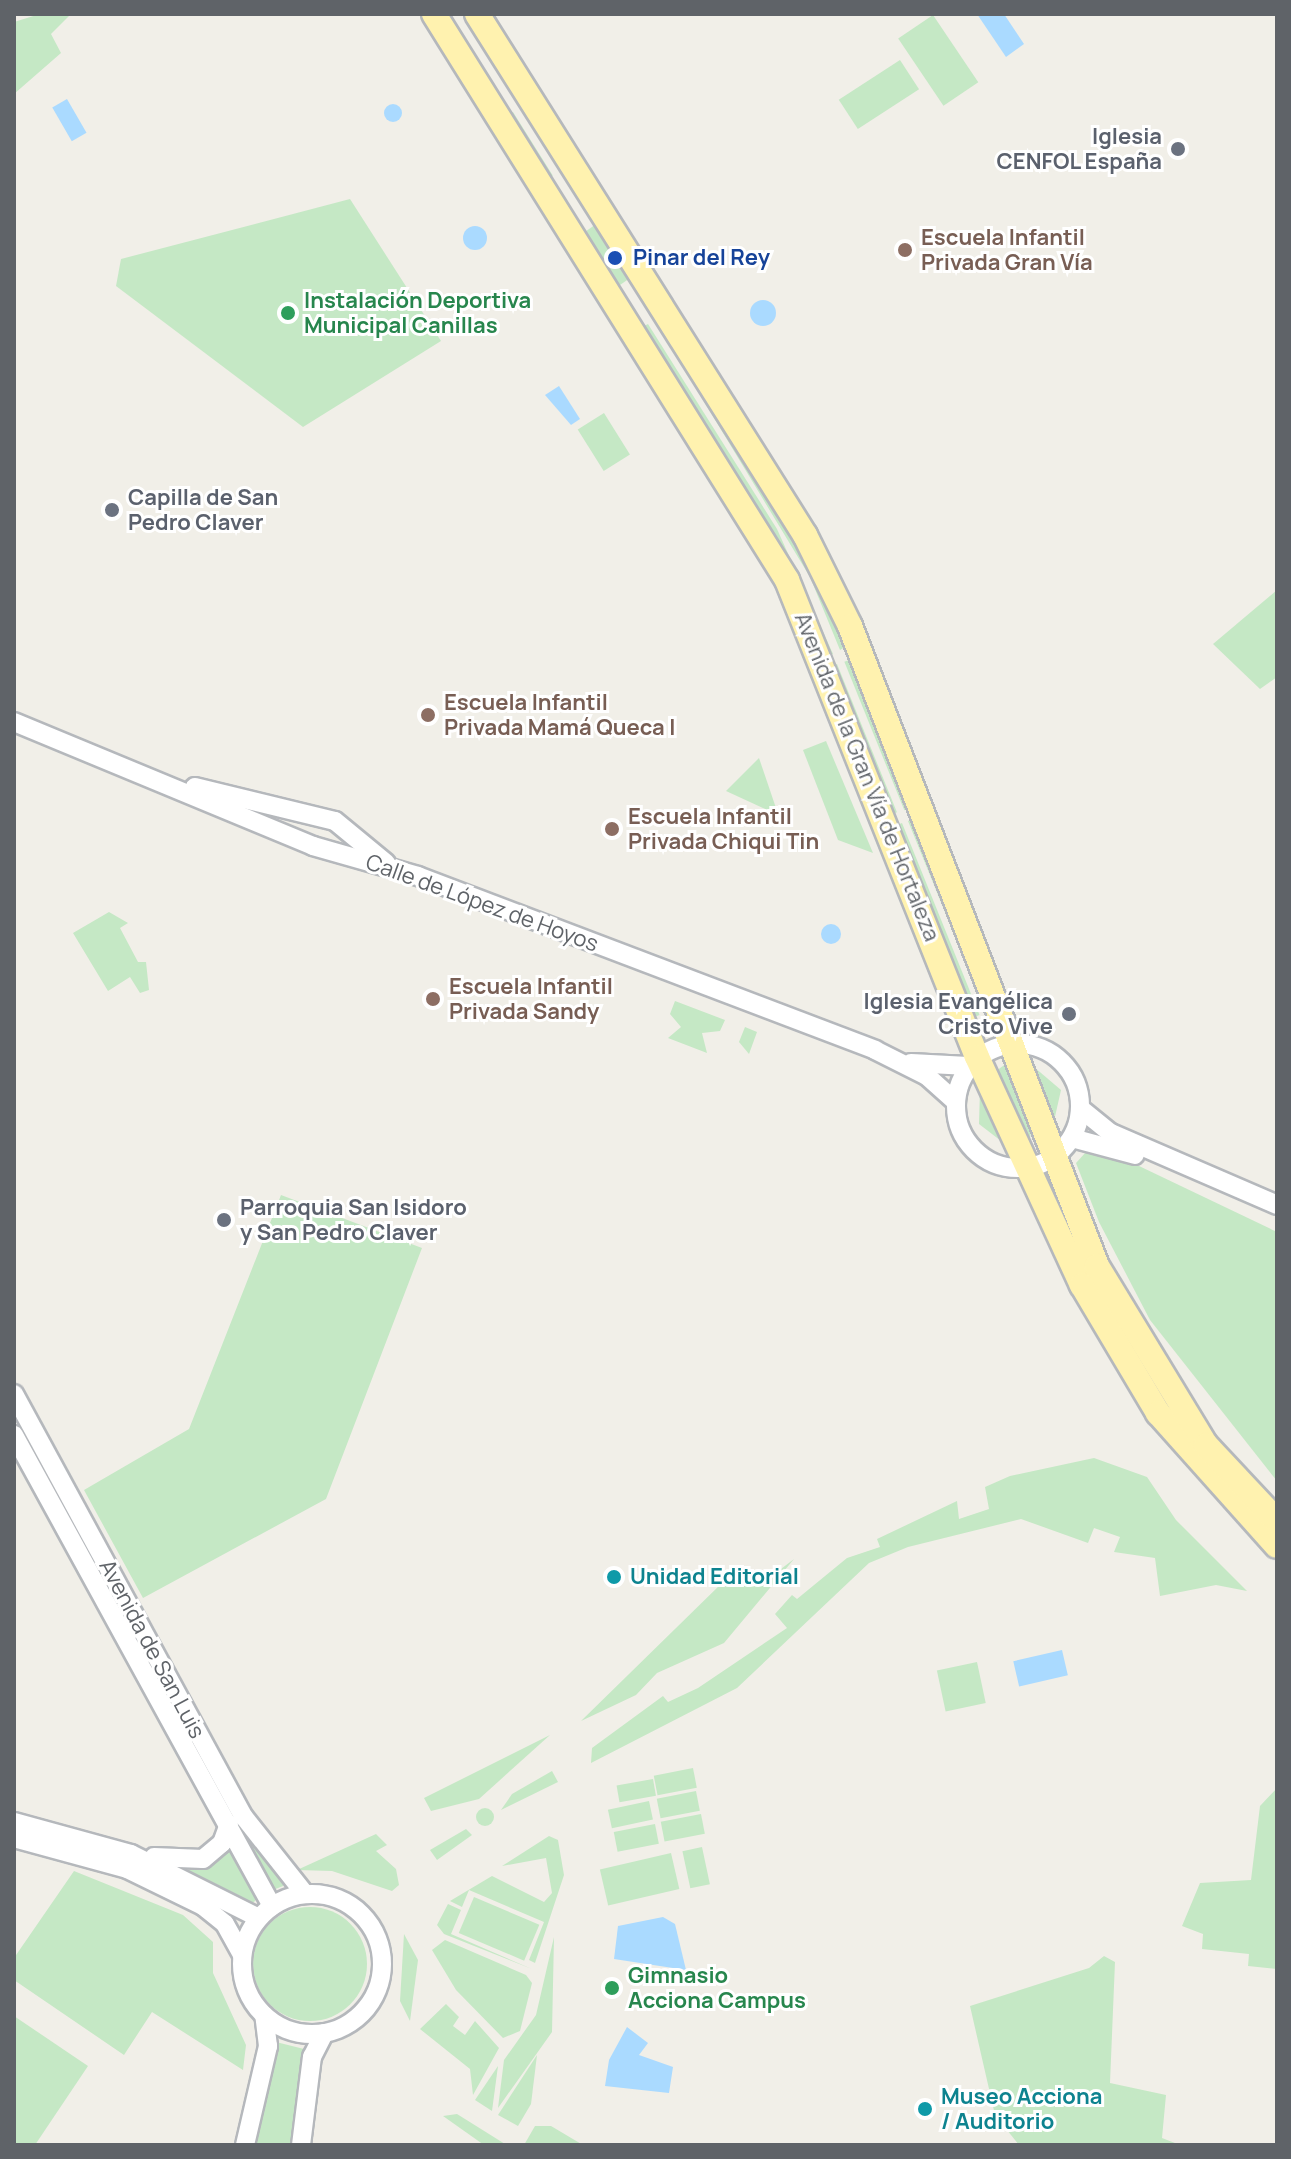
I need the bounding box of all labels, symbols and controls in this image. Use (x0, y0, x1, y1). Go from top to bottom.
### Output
place label: Iglesia CENFOL España (996, 123, 1162, 174)
marker: Iglesia CENFOL España (1169, 140, 1187, 158)
place label: Escuela Infantil Privada Gran Vía (921, 224, 1093, 276)
marker: Escuela Infantil Privada Gran Vía (896, 241, 914, 259)
place label: Pinar del Rey (633, 245, 770, 271)
marker: Pinar del Rey (604, 247, 626, 269)
place label: Instalación Deportiva Municipal Canillas (304, 287, 531, 338)
marker: Instalación Deportiva Municipal Canillas (279, 304, 297, 322)
place label: Capilla de San Pedro Claver (128, 484, 278, 536)
marker: Capilla de San Pedro Claver (103, 501, 121, 519)
street label: Avenida de la Gran Vía de Hortaleza (789, 609, 945, 945)
place label: Escuela Infantil Privada Mamá Queca I (444, 689, 675, 740)
marker: Escuela Infantil Privada Mamá Queca I (419, 706, 437, 724)
place label: Escuela Infantil Privada Chiqui Tin (628, 803, 819, 854)
marker: Escuela Infantil Privada Chiqui Tin (603, 820, 621, 838)
street label: Calle de López de Hoyos (362, 849, 602, 957)
place label: Escuela Infantil Privada Sandy (449, 973, 613, 1024)
place label: Iglesia Evangélica Cristo Vive (864, 988, 1053, 1040)
marker: Escuela Infantil Privada Sandy (424, 990, 442, 1008)
marker: Iglesia Evangélica Cristo Vive (1060, 1005, 1078, 1023)
place label: Parroquia San Isidoro y San Pedro Claver (240, 1194, 467, 1246)
marker: Parroquia San Isidoro y San Pedro Claver (215, 1211, 233, 1229)
street label: Avenida de San Luis (94, 1555, 210, 1743)
place label: Unidad Editorial (630, 1564, 799, 1590)
marker: Unidad Editorial (605, 1568, 623, 1586)
place label: Gimnasio Acciona Campus (628, 1962, 806, 2014)
marker: Gimnasio Acciona Campus (603, 1979, 621, 1997)
place label: Museo Acciona / Auditorio (941, 2083, 1102, 2134)
marker: Museo Acciona / Auditorio (916, 2100, 934, 2118)

